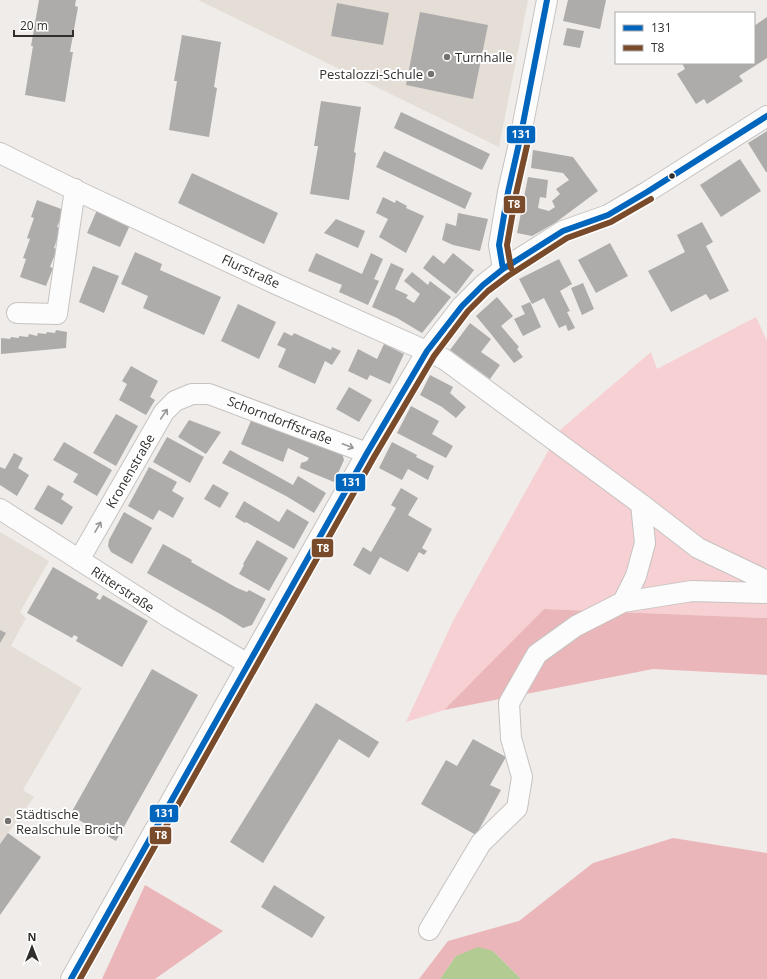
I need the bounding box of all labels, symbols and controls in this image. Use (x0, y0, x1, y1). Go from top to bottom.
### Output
scale bar (14, 12, 73, 38)
legend (615, 12, 755, 64)
text: 20 m (20, 17, 48, 34)
text: 131 (651, 19, 672, 36)
text: T8 (651, 39, 665, 56)
place label: Turnhalle (455, 48, 512, 66)
marker: Turnhalle (442, 52, 452, 62)
place label: Pestalozzi-Schule (319, 65, 423, 83)
marker: Pestalozzi-Schule (426, 69, 436, 79)
line badge: 131 (506, 125, 536, 144)
text: 131 (512, 126, 530, 141)
unlabelled marker (667, 171, 677, 181)
line badge: T8 (503, 195, 526, 214)
text: T8 (508, 196, 520, 211)
street label: Flurstraße (219, 250, 283, 292)
street label: Schorndorffstraße (225, 392, 335, 448)
one-way arrow (160, 409, 168, 420)
street label: Kronenstraße (101, 431, 159, 511)
one-way arrow (341, 442, 353, 450)
line badge: 131 (335, 473, 366, 492)
text: 131 (342, 474, 360, 489)
one-way arrow (95, 521, 103, 533)
line badge: T8 (311, 538, 334, 558)
text: T8 (317, 540, 329, 555)
street label: Ritterstraße (88, 562, 158, 616)
line badge: 131 (149, 804, 179, 823)
place label: Städtische Realschule Broich (16, 805, 123, 838)
text: 131 (155, 805, 173, 820)
marker: Städtische Realschule Broich (3, 816, 13, 826)
line badge: T8 (149, 826, 172, 845)
text: T8 (155, 827, 167, 842)
north arrow (12, 927, 52, 967)
text: N (28, 929, 36, 944)

